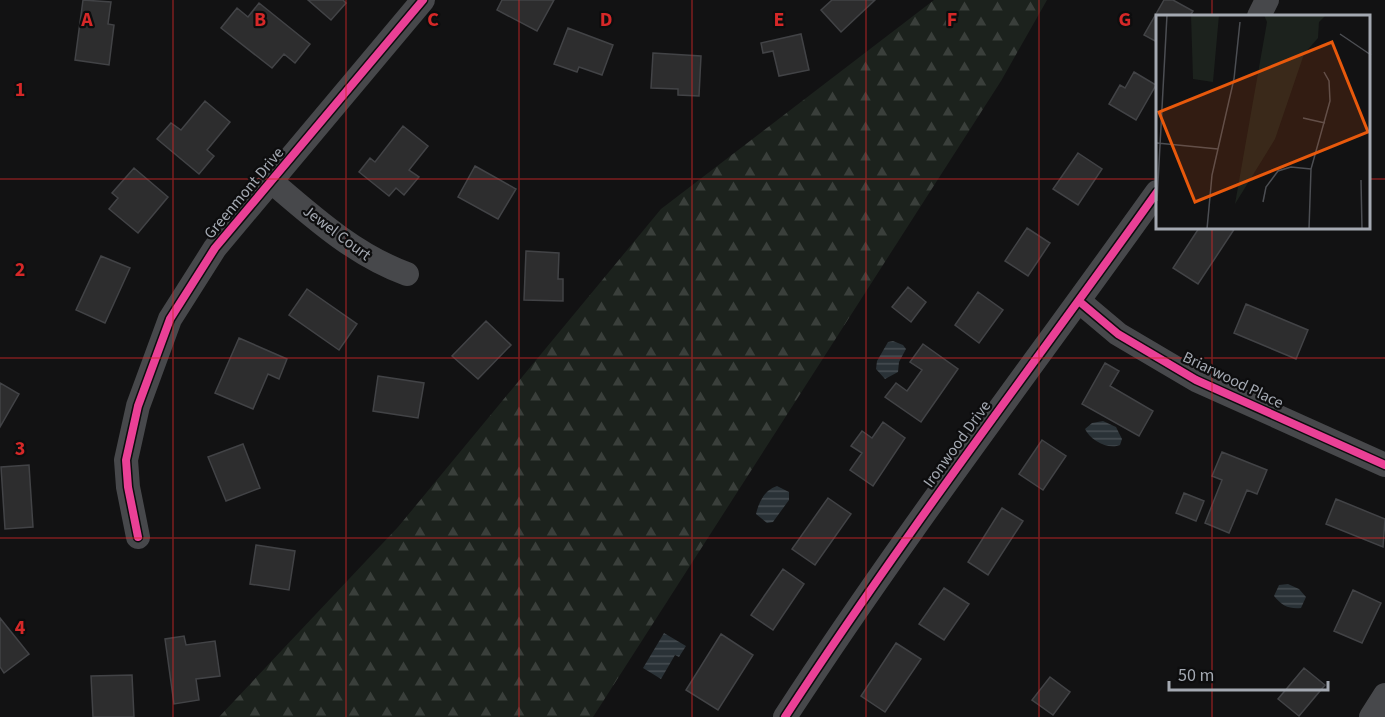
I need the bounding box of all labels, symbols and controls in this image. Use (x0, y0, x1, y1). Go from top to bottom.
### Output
text: A (80, 6, 93, 34)
text: B (254, 6, 266, 34)
text: C (427, 6, 439, 34)
text: D (600, 6, 612, 34)
text: E (774, 6, 784, 34)
text: F (947, 6, 957, 34)
text: G (1119, 6, 1131, 34)
inset map (1156, 15, 1370, 230)
text: 1 (15, 76, 25, 104)
street label: Greenmont Drive (199, 142, 289, 244)
street label: Jewel Court (299, 200, 376, 266)
text: 2 (15, 256, 25, 284)
street label: Briarwood Place (1179, 346, 1287, 414)
street label: Ironwood Drive (918, 396, 996, 492)
text: 3 (15, 435, 25, 463)
text: 4 (15, 614, 26, 642)
scale bar (1169, 654, 1328, 692)
text: 50 m (1178, 663, 1214, 688)

